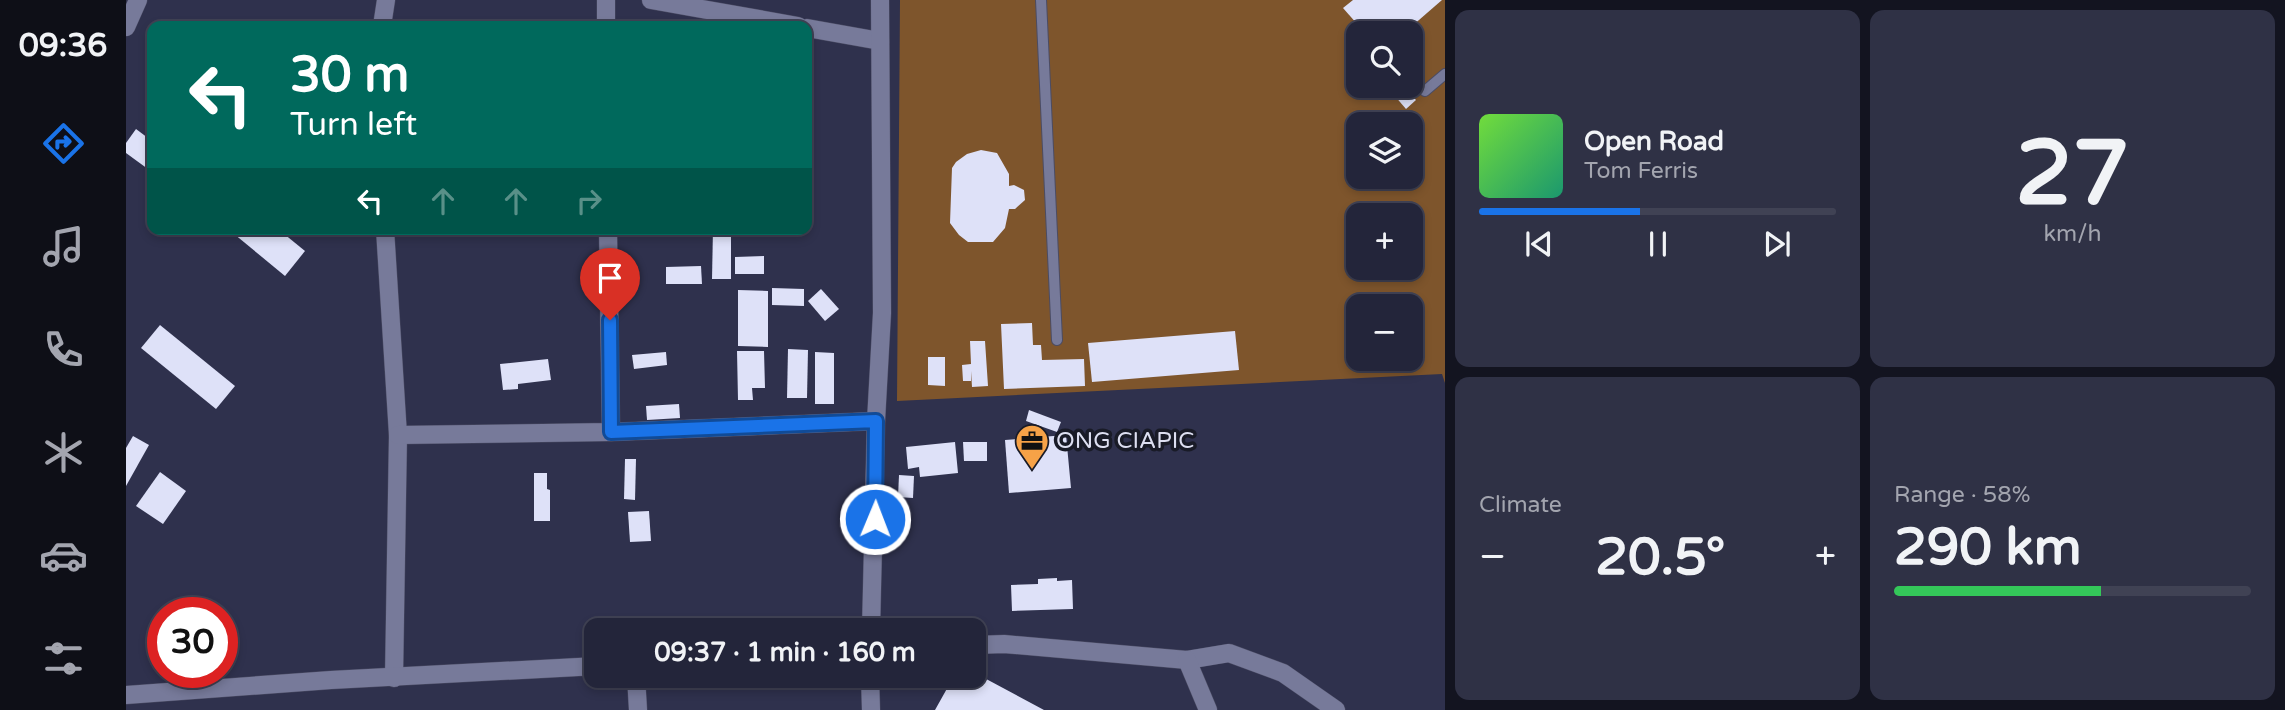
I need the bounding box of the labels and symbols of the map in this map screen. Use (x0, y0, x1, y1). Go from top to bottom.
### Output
pin (580, 248, 640, 320)
office icon: ONG CIAPIC (1013, 422, 1051, 471)
place label: ONG CIAPIC (1056, 427, 1194, 455)
position arrow (838, 482, 912, 556)
speed limit sign: 30 (147, 597, 238, 688)

